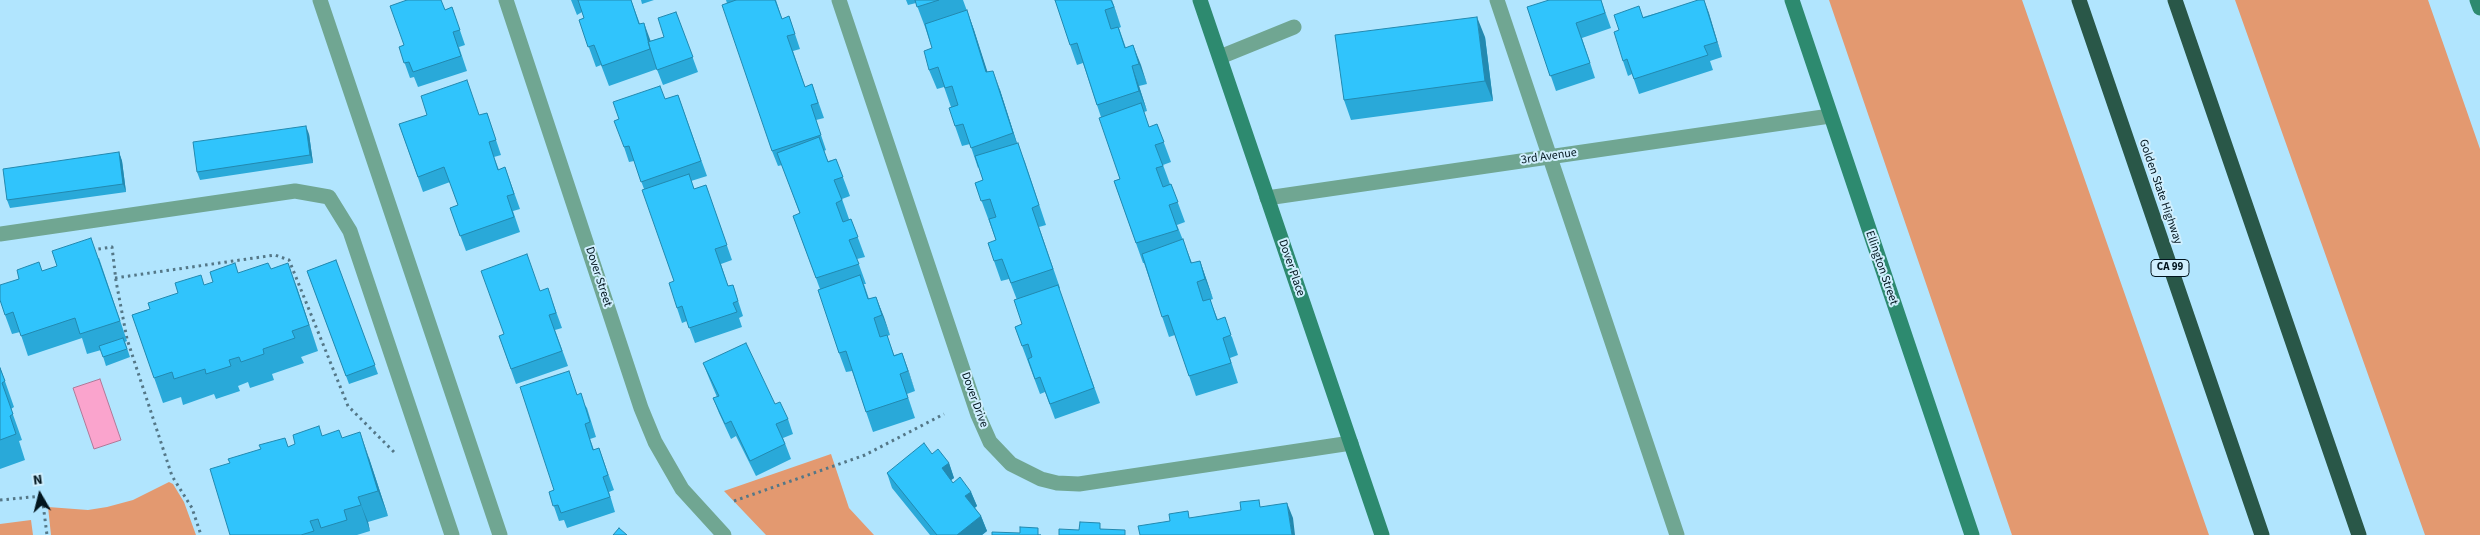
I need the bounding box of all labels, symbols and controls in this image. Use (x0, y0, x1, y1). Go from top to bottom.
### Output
street label: Golden State Highway (2135, 138, 2185, 246)
street label: 3rd Avenue (1520, 146, 1578, 168)
street label: Ellington Street (1862, 229, 1900, 307)
street label: Dover Place (1275, 238, 1307, 298)
street label: Dover Street (582, 245, 614, 309)
road number: CA 99 (2151, 260, 2189, 276)
street label: Dover Drive (957, 370, 991, 430)
north arrow (15, 470, 65, 520)
text: N (32, 470, 44, 491)

